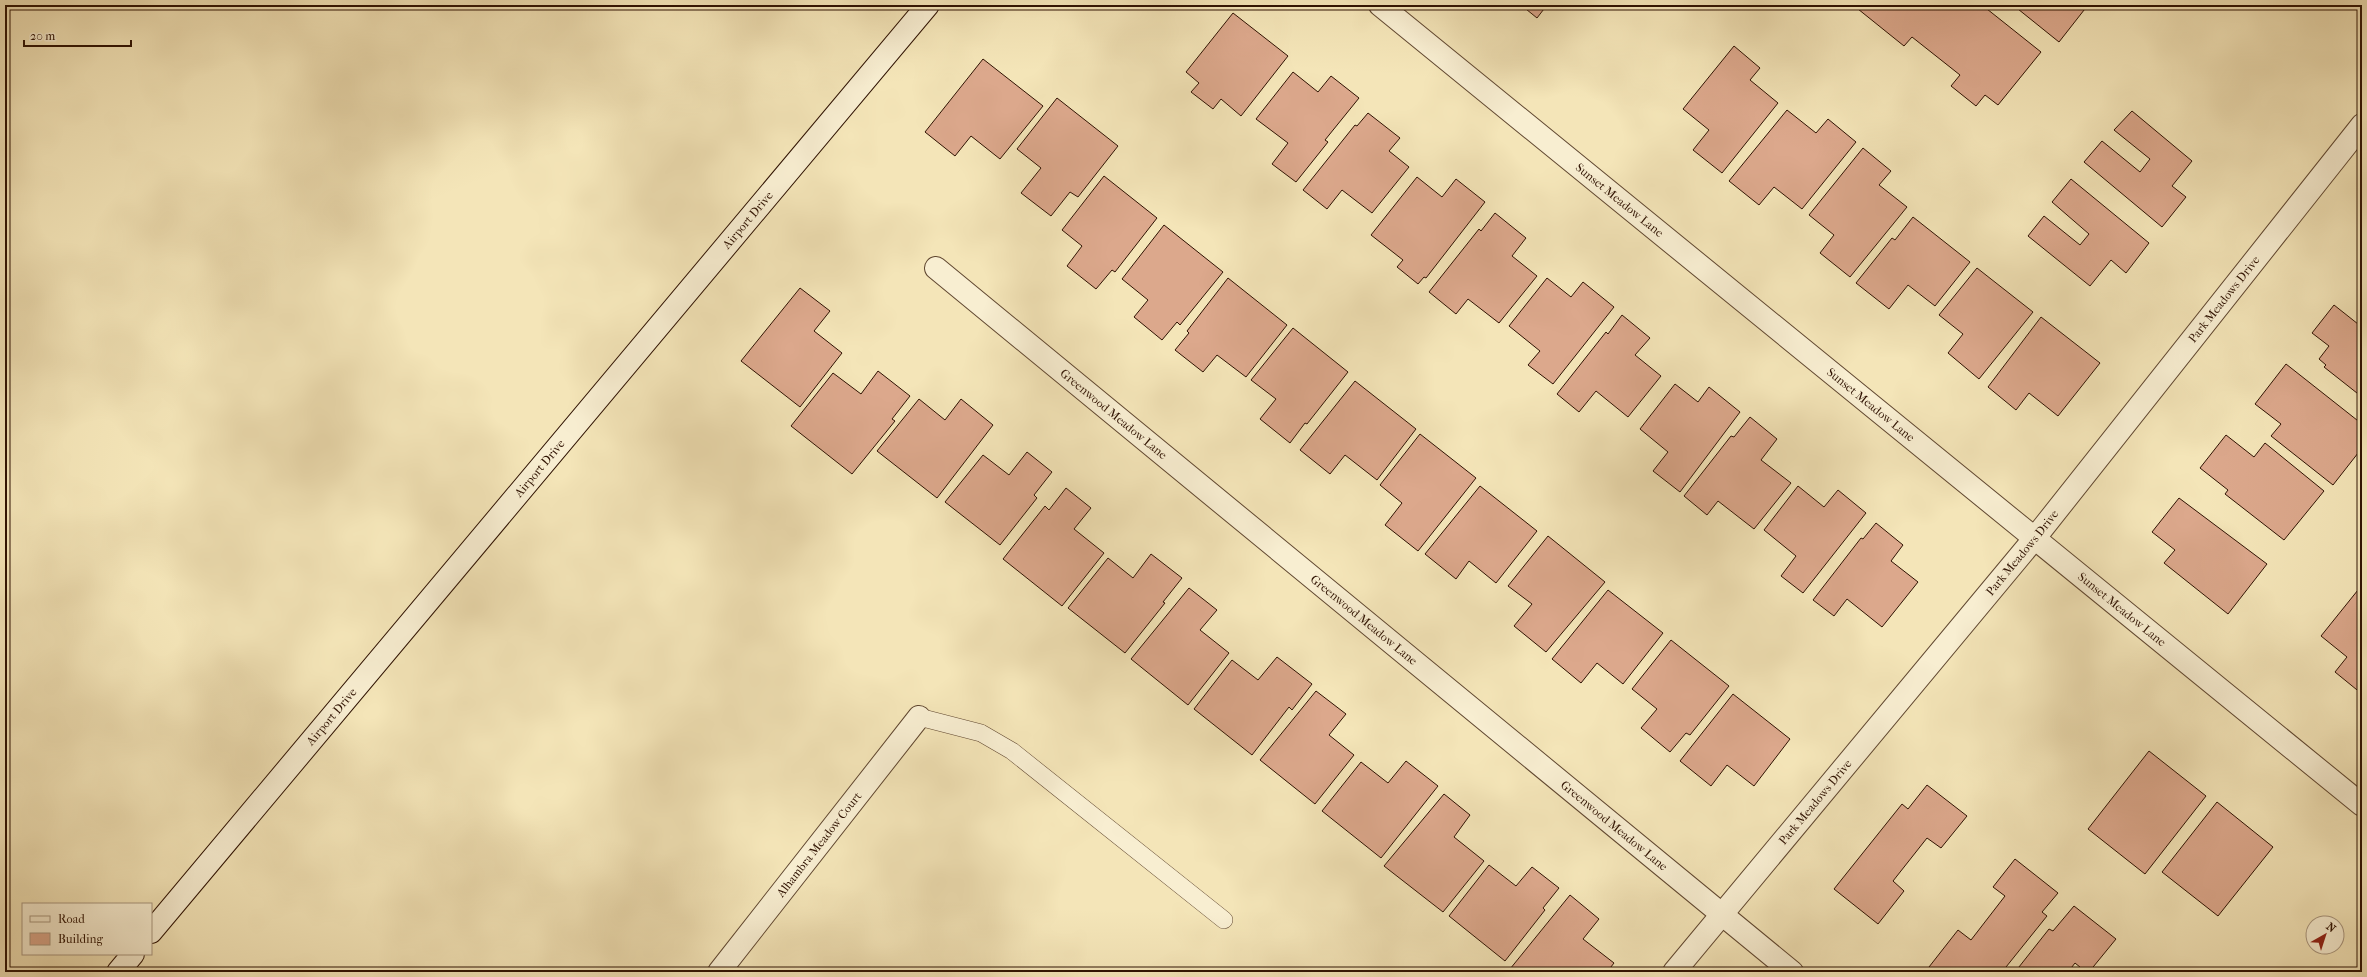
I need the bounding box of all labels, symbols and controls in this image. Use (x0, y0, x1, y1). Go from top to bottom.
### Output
scale bar (24, 22, 131, 48)
text: 20 m (30, 29, 55, 43)
street label: Sunset Meadow Lane (1573, 160, 1666, 240)
street label: Airport Drive (719, 188, 776, 252)
street label: Park Meadows Drive (2185, 253, 2263, 345)
street label: Sunset Meadow Lane (1824, 365, 1918, 445)
street label: Greenwood Meadow Lane (1057, 366, 1170, 462)
street label: Airport Drive (511, 437, 568, 501)
street label: Park Meadows Drive (1983, 507, 2061, 598)
street label: Sunset Meadow Lane (2075, 570, 2169, 649)
street label: Greenwood Meadow Lane (1308, 572, 1420, 668)
street label: Airport Drive (303, 685, 360, 749)
street label: Park Meadows Drive (1776, 757, 1855, 848)
street label: Greenwood Meadow Lane (1558, 778, 1670, 874)
street label: Alhambra Meadow Court (773, 789, 865, 901)
legend (22, 903, 152, 955)
text: Road (58, 912, 85, 926)
north arrow (2305, 915, 2345, 955)
text: N (2324, 920, 2339, 936)
text: Building (58, 932, 103, 946)

